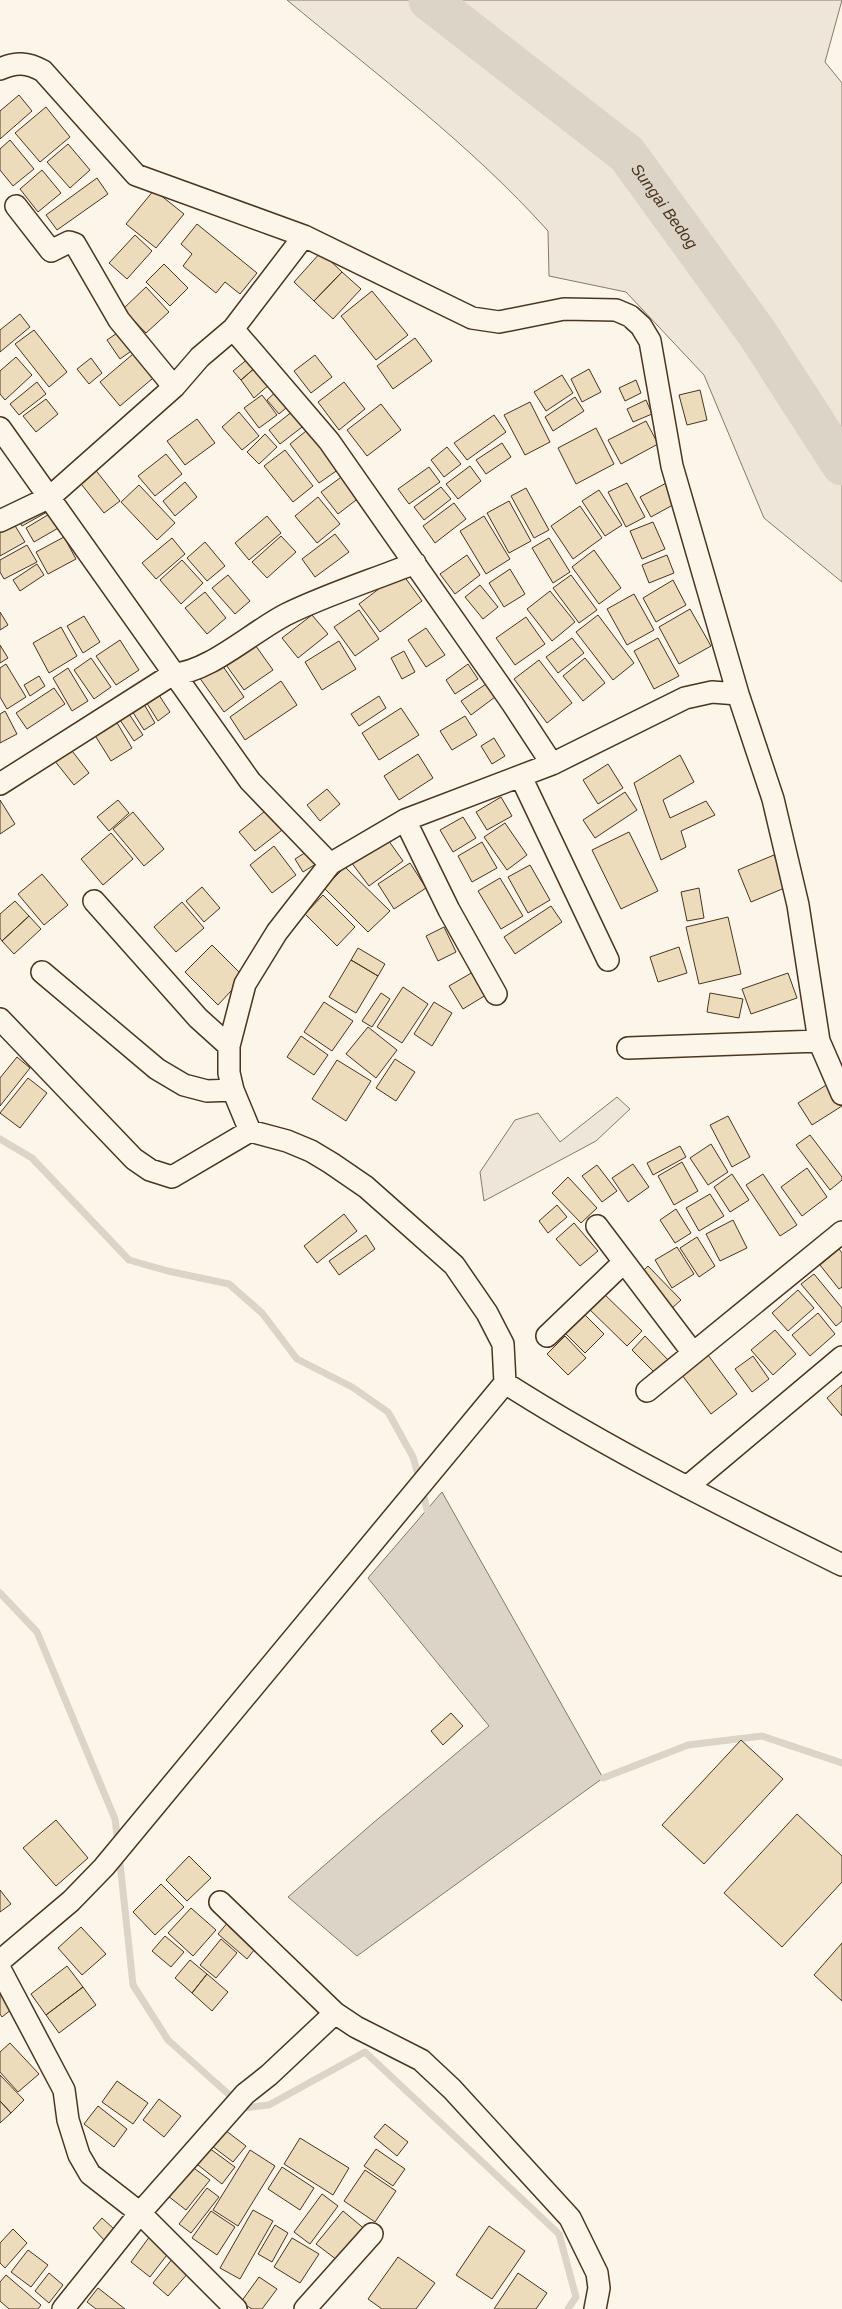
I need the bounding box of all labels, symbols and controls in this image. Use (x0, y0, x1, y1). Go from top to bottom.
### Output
water label: Sungai Bedog (628, 161, 701, 252)

